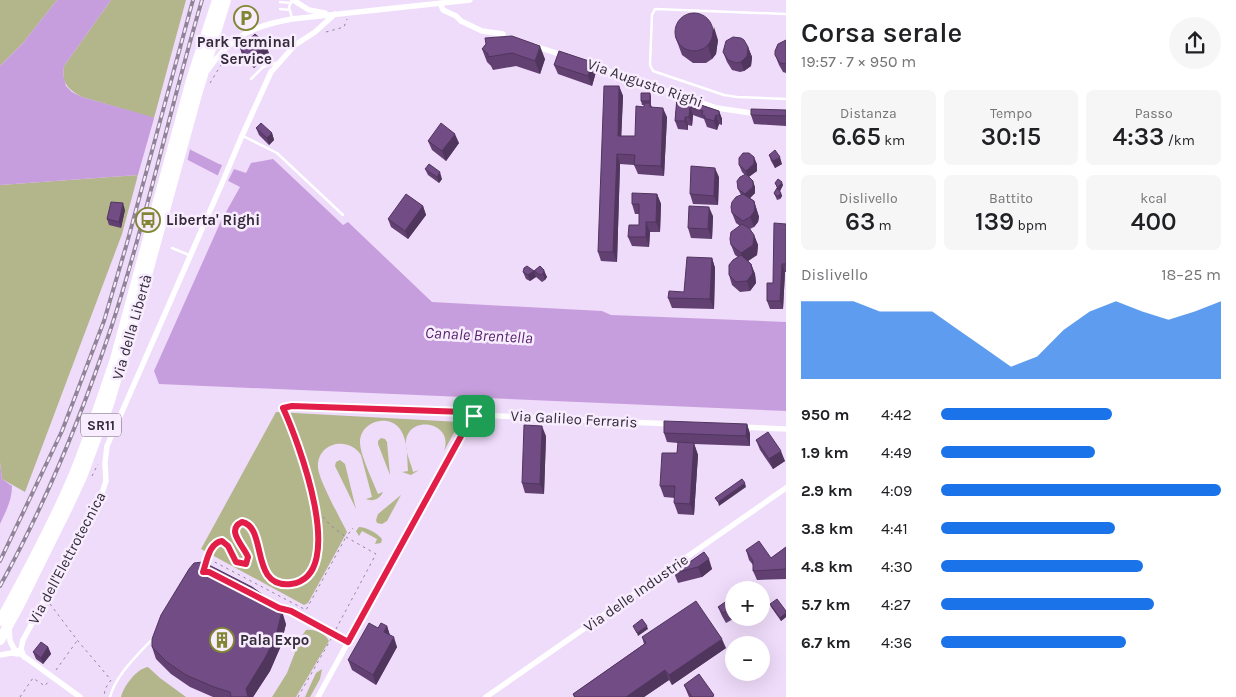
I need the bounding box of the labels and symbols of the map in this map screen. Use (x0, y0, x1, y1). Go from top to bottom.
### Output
parking icon: Park Terminal Service (233, 5, 259, 31)
place label: Park Terminal Service (197, 33, 295, 68)
street label: Via Augusto Righi (585, 55, 705, 111)
bus stop icon: Liberta' Righi (135, 207, 161, 233)
place label: Liberta' Righi (166, 211, 260, 229)
street label: Via della Libertà (108, 272, 156, 382)
water label: Canale Brentella (425, 323, 533, 347)
pin (453, 395, 495, 437)
street label: Via Galileo Ferraris (510, 407, 638, 431)
road number: SR11 (81, 414, 121, 436)
street label: Via dell'Elettrotecnica (24, 489, 110, 627)
street label: Via delle Industrie (580, 550, 692, 636)
building icon: Pala Expo (209, 627, 235, 653)
place label: Pala Expo (240, 631, 309, 649)

